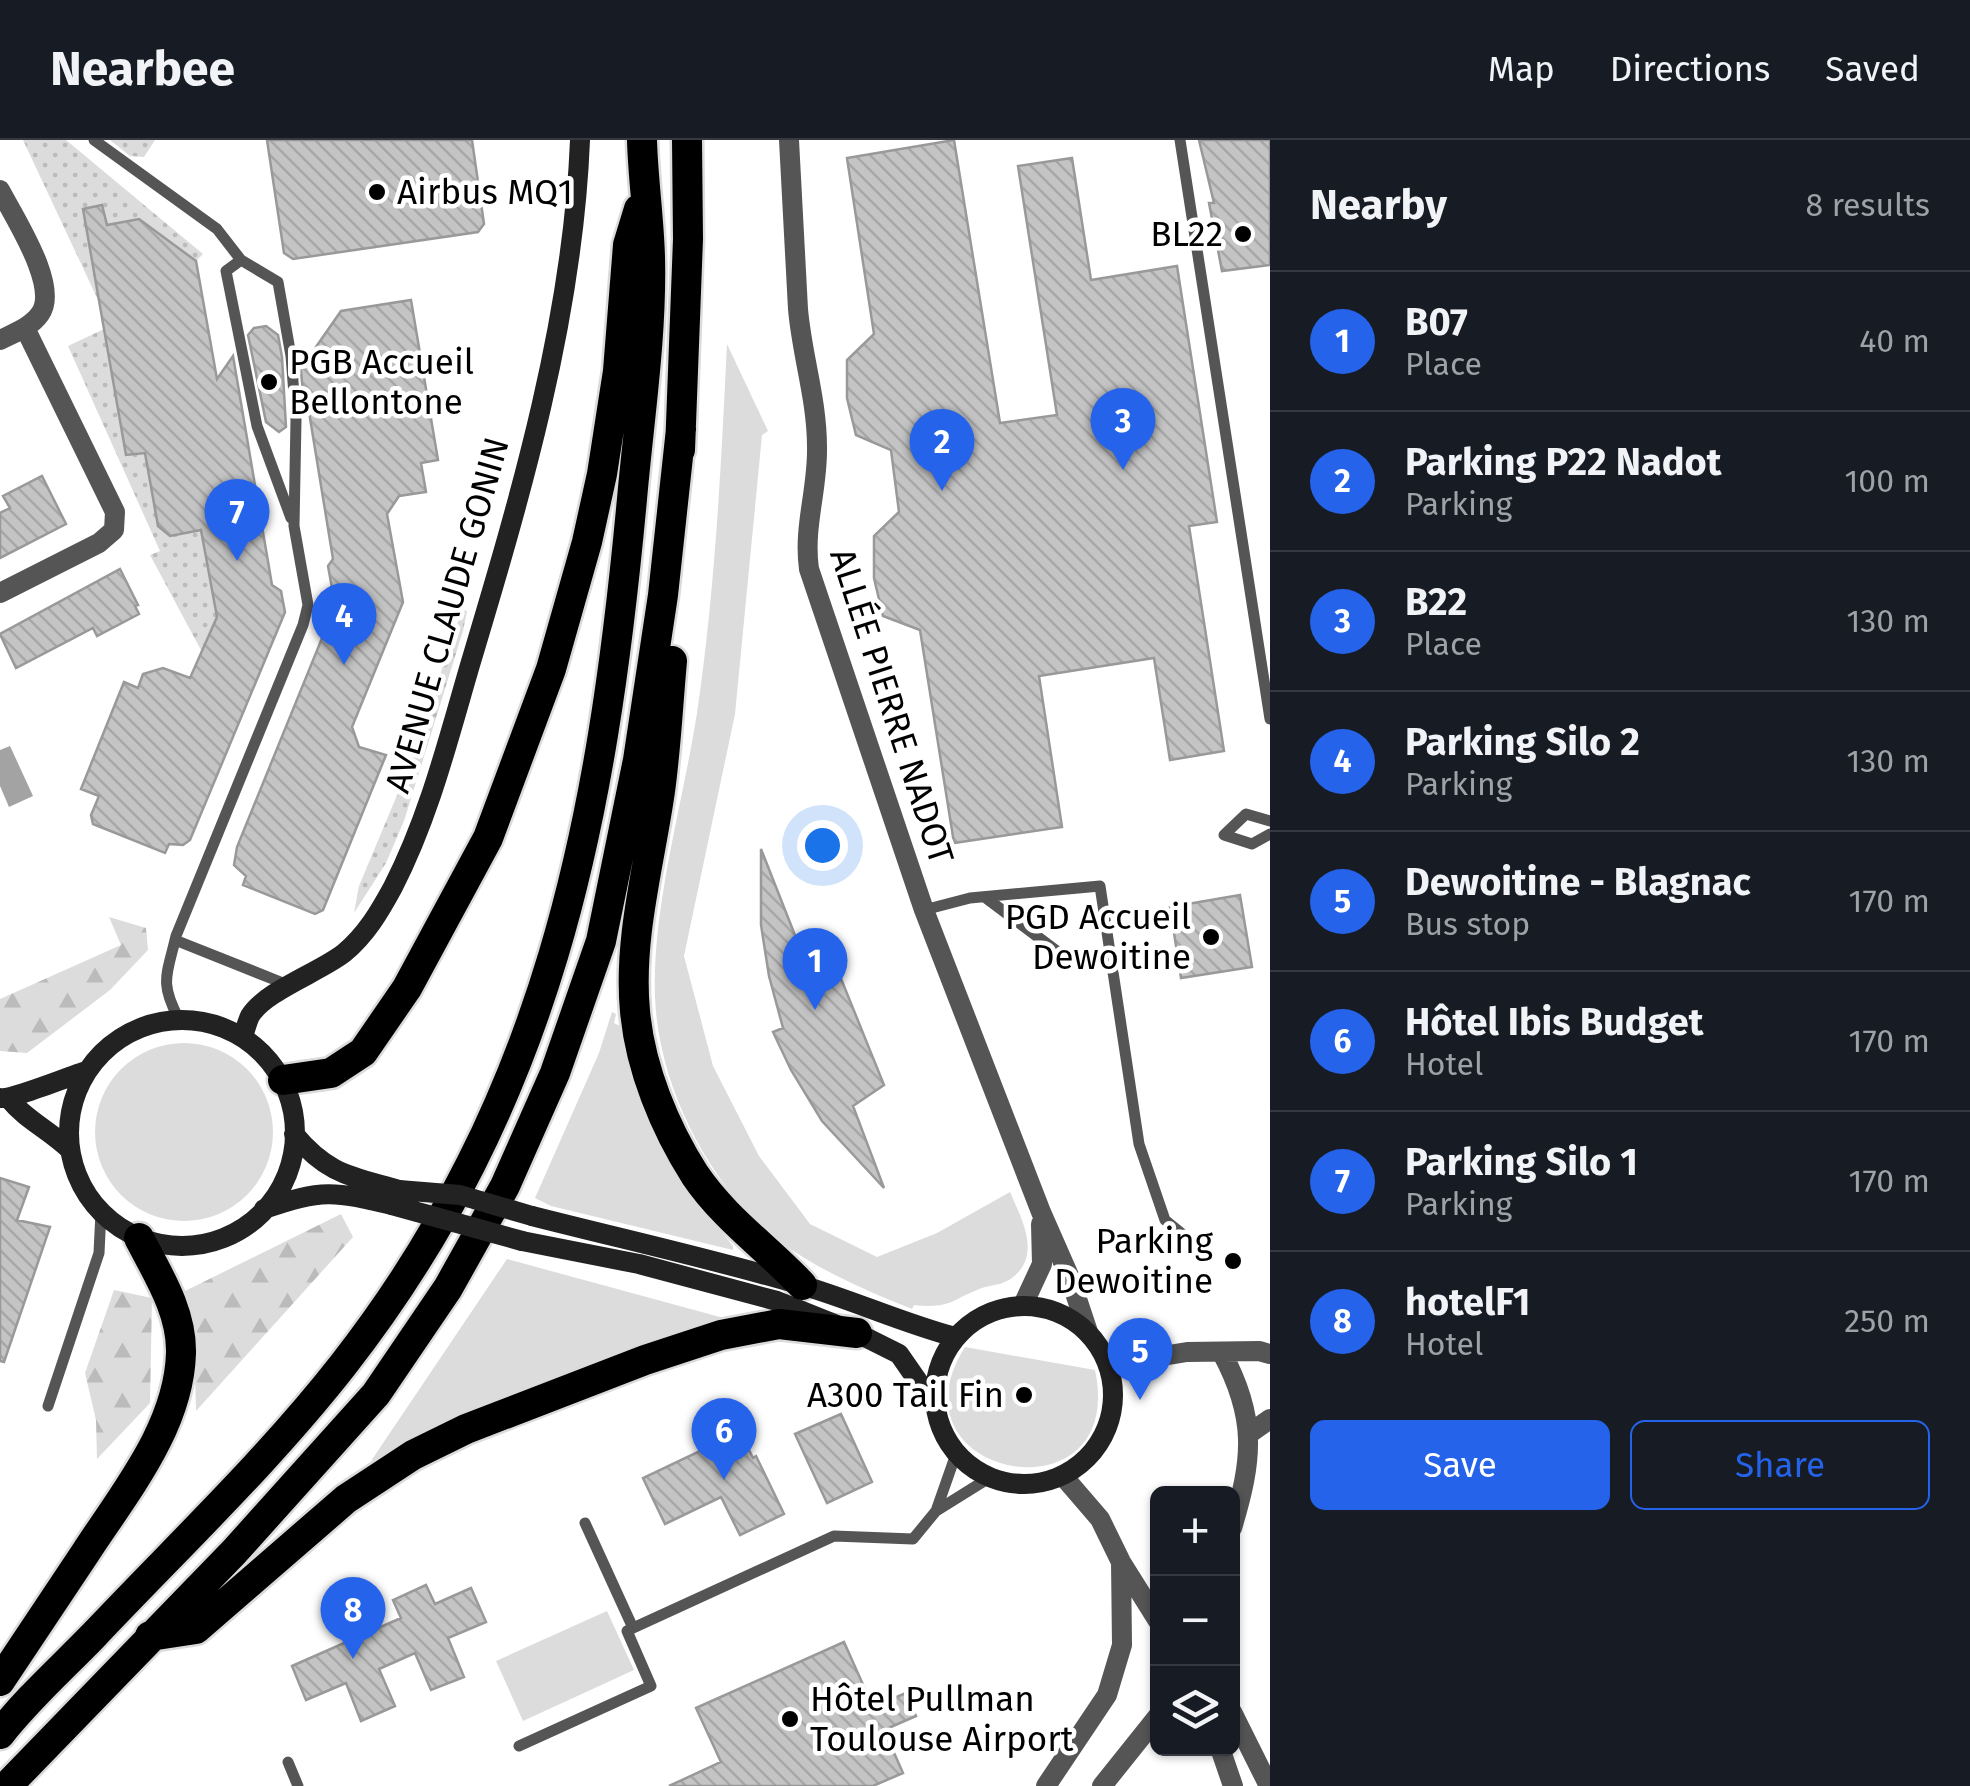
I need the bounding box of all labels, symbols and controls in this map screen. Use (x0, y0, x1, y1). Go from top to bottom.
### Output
text: Nearbee (50, 40, 235, 98)
text: Map (1488, 48, 1555, 90)
text: Directions (1610, 48, 1770, 90)
text: Saved (1825, 48, 1920, 90)
place label: Airbus MQ1 (397, 171, 573, 213)
text: Nearby (1310, 180, 1447, 230)
marker: Airbus MQ1 (366, 181, 388, 203)
text: 8 results (1806, 186, 1930, 224)
place label: BL22 (1150, 213, 1223, 255)
marker: BL22 (1232, 223, 1254, 245)
text: B07 (1405, 299, 1468, 345)
text: 1 (1335, 322, 1350, 360)
text: 40 m (1859, 322, 1930, 360)
place label: PGB Accueil Bellontone (289, 341, 474, 423)
text: Place (1405, 345, 1482, 383)
marker: PGB Accueil Bellontone (258, 371, 280, 393)
pin: 3 (1090, 388, 1156, 470)
pin: 2 (910, 408, 974, 491)
street label: AVENUE CLAUDE GONIN (376, 432, 518, 798)
text: Parking P22 Nadot (1405, 439, 1721, 485)
text: 2 (1334, 462, 1351, 500)
text: 100 m (1845, 462, 1930, 500)
pin: 7 (204, 478, 270, 561)
text: Parking (1405, 485, 1512, 523)
street label: ALLÉE PIERRE NADOT (821, 543, 963, 869)
text: B22 (1405, 579, 1467, 625)
pin: 4 (312, 582, 376, 665)
text: 3 (1334, 602, 1351, 640)
text: 130 m (1846, 602, 1930, 640)
text: Place (1405, 625, 1482, 663)
text: Parking Silo 2 (1405, 719, 1640, 765)
text: 4 (1333, 742, 1352, 780)
text: 130 m (1846, 742, 1930, 780)
text: Parking (1405, 765, 1512, 803)
your location (797, 820, 848, 871)
text: Dewoitine - Blagnac (1405, 859, 1751, 905)
text: 5 (1334, 882, 1351, 920)
text: 170 m (1849, 882, 1930, 920)
place label: PGD Accueil Dewoitine (1005, 896, 1191, 978)
text: Bus stop (1405, 905, 1530, 943)
marker: PGD Accueil Dewoitine (1200, 926, 1222, 948)
pin: 1 (782, 928, 848, 1010)
text: Hôtel Ibis Budget (1405, 999, 1703, 1045)
text: 6 (1333, 1022, 1352, 1060)
text: 170 m (1849, 1022, 1930, 1060)
text: Hotel (1405, 1045, 1483, 1083)
text: Parking Silo 1 (1405, 1139, 1638, 1185)
text: 7 (1335, 1162, 1350, 1200)
text: 170 m (1849, 1162, 1930, 1200)
text: Parking (1405, 1185, 1512, 1223)
place label: Parking Dewoitine (1054, 1220, 1214, 1302)
marker: Parking Dewoitine (1222, 1250, 1244, 1272)
text: hotelF1 (1405, 1279, 1530, 1325)
text: 8 (1333, 1302, 1352, 1340)
text: 250 m (1844, 1302, 1930, 1340)
pin: 5 (1108, 1318, 1172, 1400)
text: Hotel (1405, 1325, 1483, 1363)
place label: A300 Tail Fin (807, 1374, 1004, 1416)
marker: A300 Tail Fin (1013, 1384, 1035, 1406)
pin: 6 (692, 1398, 756, 1480)
button: Save (1310, 1420, 1610, 1510)
button: Share (1630, 1420, 1930, 1510)
map controls (1150, 1486, 1240, 1756)
button: + (1150, 1486, 1240, 1576)
pin: 8 (320, 1576, 386, 1659)
button: − (1150, 1576, 1240, 1666)
button: layers (1150, 1666, 1240, 1756)
place label: Hôtel Pullman Toulouse Airport (810, 1678, 1074, 1760)
marker: Hôtel Pullman Toulouse Airport (779, 1708, 801, 1730)

